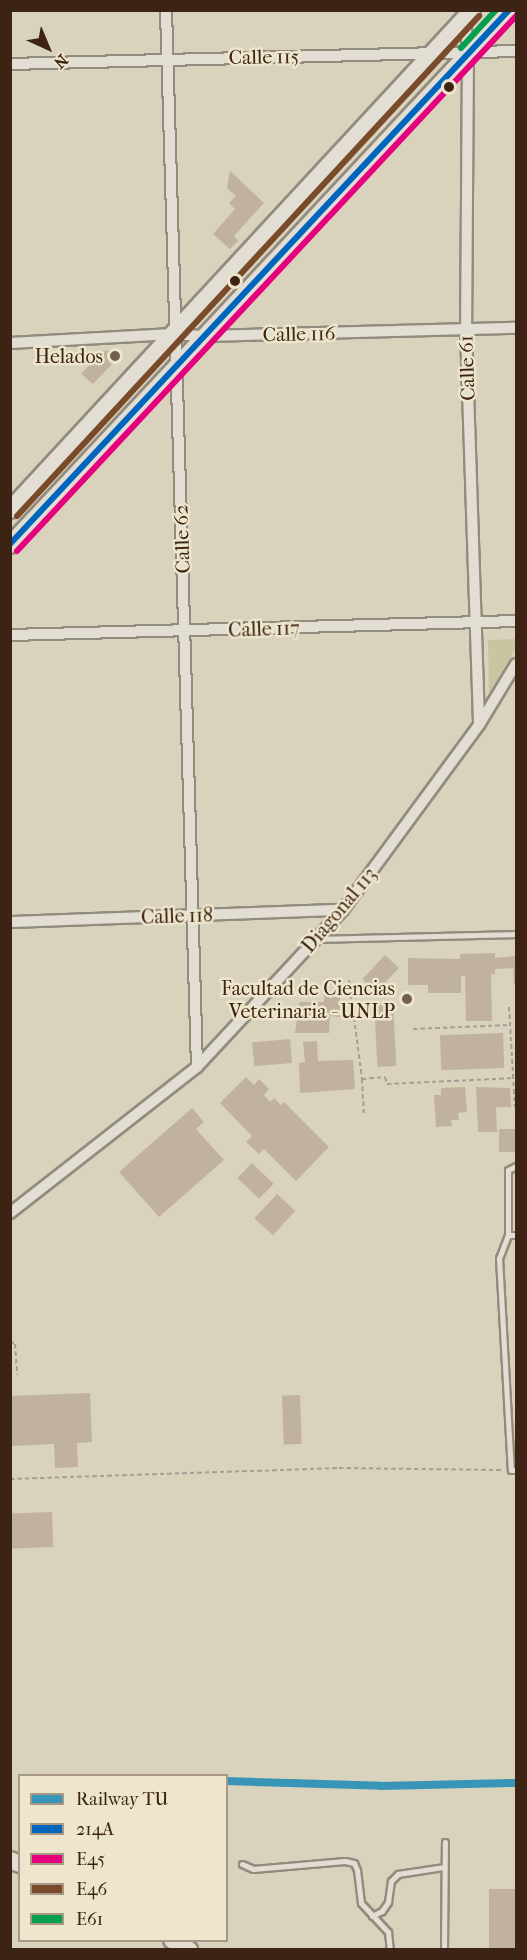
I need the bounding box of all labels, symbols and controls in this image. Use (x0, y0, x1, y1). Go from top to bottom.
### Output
north arrow (18, 18, 78, 78)
street label: Calle 115 (228, 44, 300, 70)
text: N (50, 50, 72, 72)
unlabelled marker (443, 81, 455, 93)
unlabelled marker (229, 275, 241, 287)
street label: Calle 116 (262, 321, 336, 347)
street label: Calle 61 (454, 335, 480, 401)
place label: Helados (34, 344, 103, 368)
marker: Helados (108, 349, 122, 363)
street label: Calle 62 (169, 504, 195, 574)
street label: Calle 117 (228, 616, 300, 642)
street label: Diagonal 113 (296, 862, 382, 958)
street label: Calle 118 (141, 903, 213, 929)
place label: Facultad de Ciencias Veterinaria - UNLP (221, 976, 395, 1023)
marker: Facultad de Ciencias Veterinaria - UNLP (400, 992, 414, 1006)
legend (18, 1774, 228, 1942)
text: Railway TU (76, 1789, 169, 1810)
text: 214A (76, 1819, 114, 1840)
text: E45 (76, 1849, 105, 1870)
text: E46 (76, 1879, 107, 1900)
text: E61 (76, 1909, 103, 1930)

